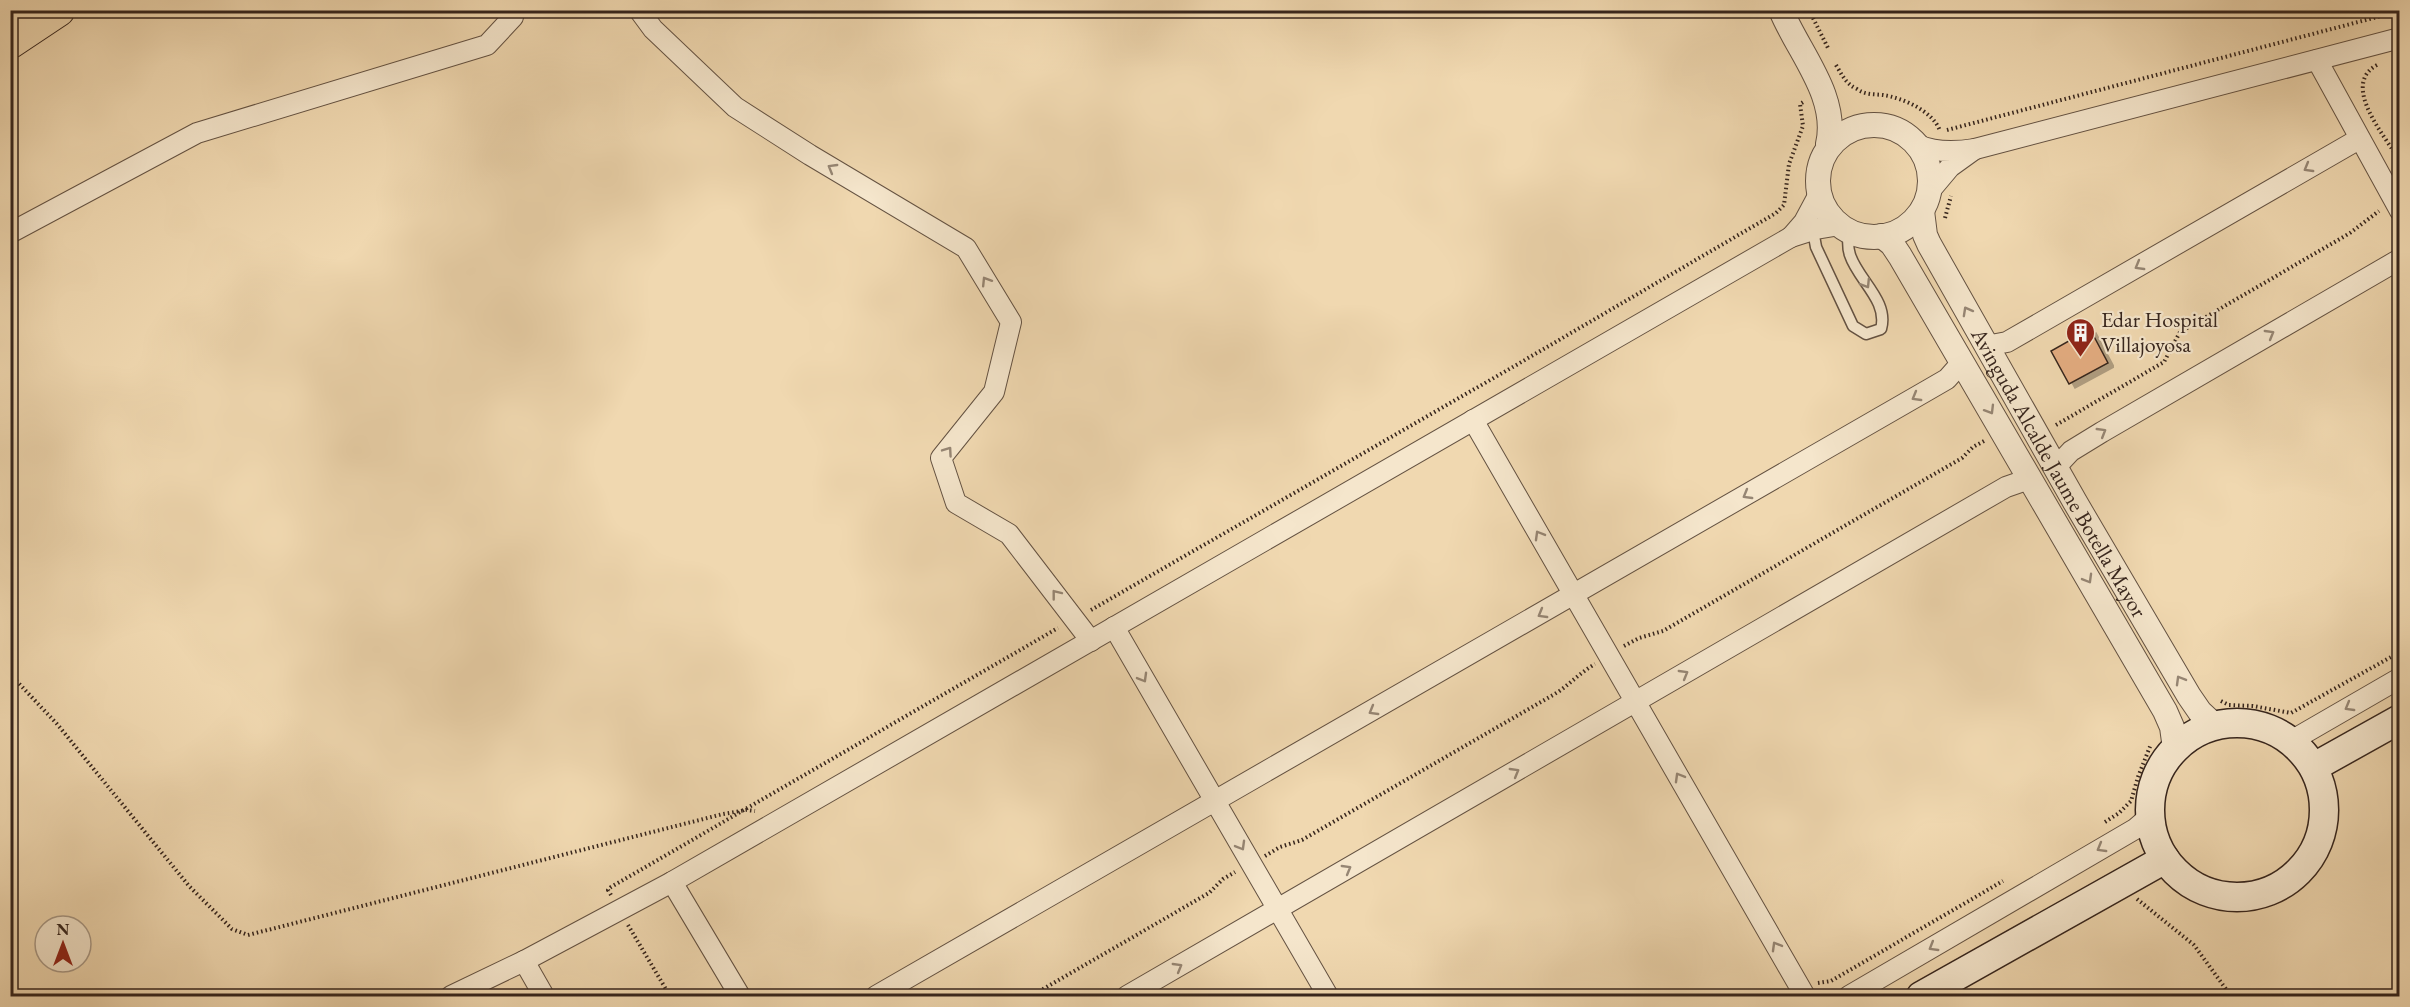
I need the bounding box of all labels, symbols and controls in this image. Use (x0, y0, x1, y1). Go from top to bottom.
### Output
one-way arrow (2304, 161, 2314, 172)
one-way arrow (828, 163, 838, 175)
one-way arrow (2135, 258, 2145, 270)
one-way arrow (981, 277, 993, 287)
one-way arrow (1859, 278, 1871, 288)
place label: Edar Hospital Villajoyosa (2101, 305, 2218, 359)
one-way arrow (1963, 307, 1974, 317)
building icon: Edar Hospital Villajoyosa (2064, 316, 2096, 358)
street label: Avinguda Alcalde Jaume Botella Mayor (1964, 321, 2154, 623)
one-way arrow (2264, 330, 2274, 341)
one-way arrow (1912, 390, 1922, 402)
one-way arrow (1983, 404, 1995, 414)
one-way arrow (2096, 428, 2106, 439)
one-way arrow (941, 446, 952, 457)
one-way arrow (1743, 488, 1753, 499)
one-way arrow (1535, 531, 1547, 541)
one-way arrow (2081, 573, 2092, 583)
one-way arrow (1052, 590, 1063, 601)
one-way arrow (1538, 607, 1548, 618)
one-way arrow (1678, 669, 1688, 681)
one-way arrow (1136, 672, 1147, 682)
one-way arrow (2175, 676, 2187, 686)
one-way arrow (2345, 700, 2355, 711)
one-way arrow (1369, 704, 1379, 715)
one-way arrow (1509, 767, 1519, 779)
one-way arrow (1674, 773, 1686, 783)
one-way arrow (1234, 840, 1245, 851)
one-way arrow (2097, 841, 2107, 852)
one-way arrow (1341, 865, 1351, 877)
north arrow (33, 914, 93, 974)
text: N (57, 919, 70, 940)
one-way arrow (1929, 940, 1939, 951)
one-way arrow (1772, 942, 1783, 952)
one-way arrow (1172, 963, 1182, 974)

